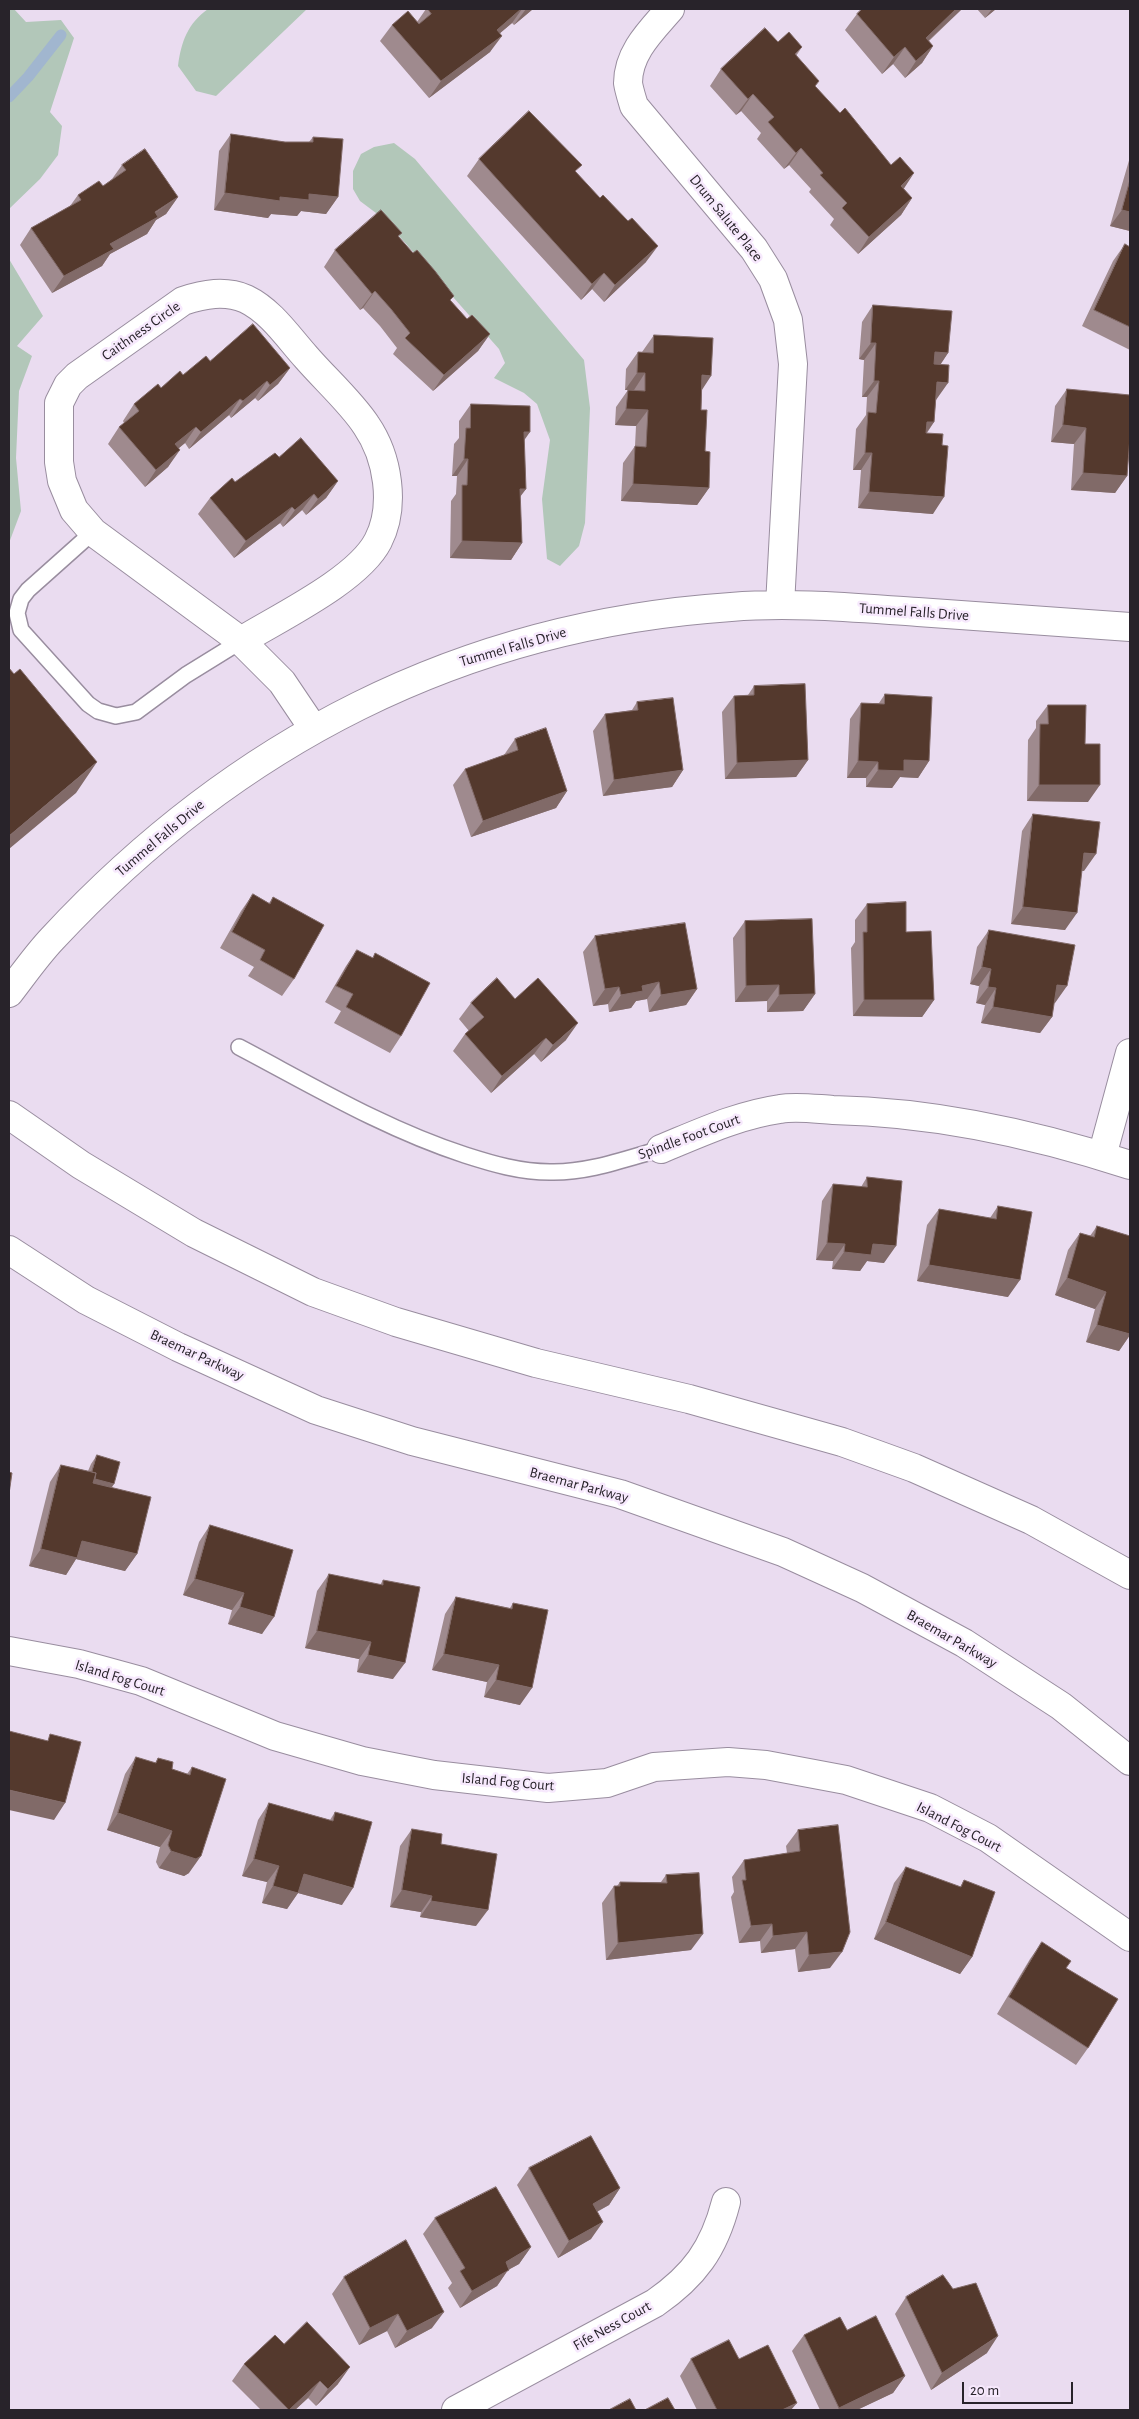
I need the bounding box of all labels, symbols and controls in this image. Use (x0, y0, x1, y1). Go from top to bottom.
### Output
street label: Drum Salute Place (685, 171, 767, 265)
street label: Caithness Circle (98, 297, 184, 365)
street label: Tummel Falls Drive (858, 599, 970, 625)
street label: Tummel Falls Drive (457, 623, 569, 671)
street label: Tummel Falls Drive (112, 796, 208, 880)
street label: Spindle Foot Court (636, 1110, 742, 1164)
street label: Braemar Parkway (147, 1325, 247, 1385)
street label: Braemar Parkway (528, 1463, 630, 1507)
street label: Braemar Parkway (904, 1606, 1000, 1672)
street label: Island Fog Court (73, 1656, 167, 1700)
street label: Island Fog Court (461, 1769, 555, 1795)
street label: Island Fog Court (914, 1798, 1004, 1856)
street label: Fife Ness Court (570, 2297, 654, 2355)
scale bar (964, 2372, 1075, 2404)
text: 20 m (970, 2383, 999, 2398)

